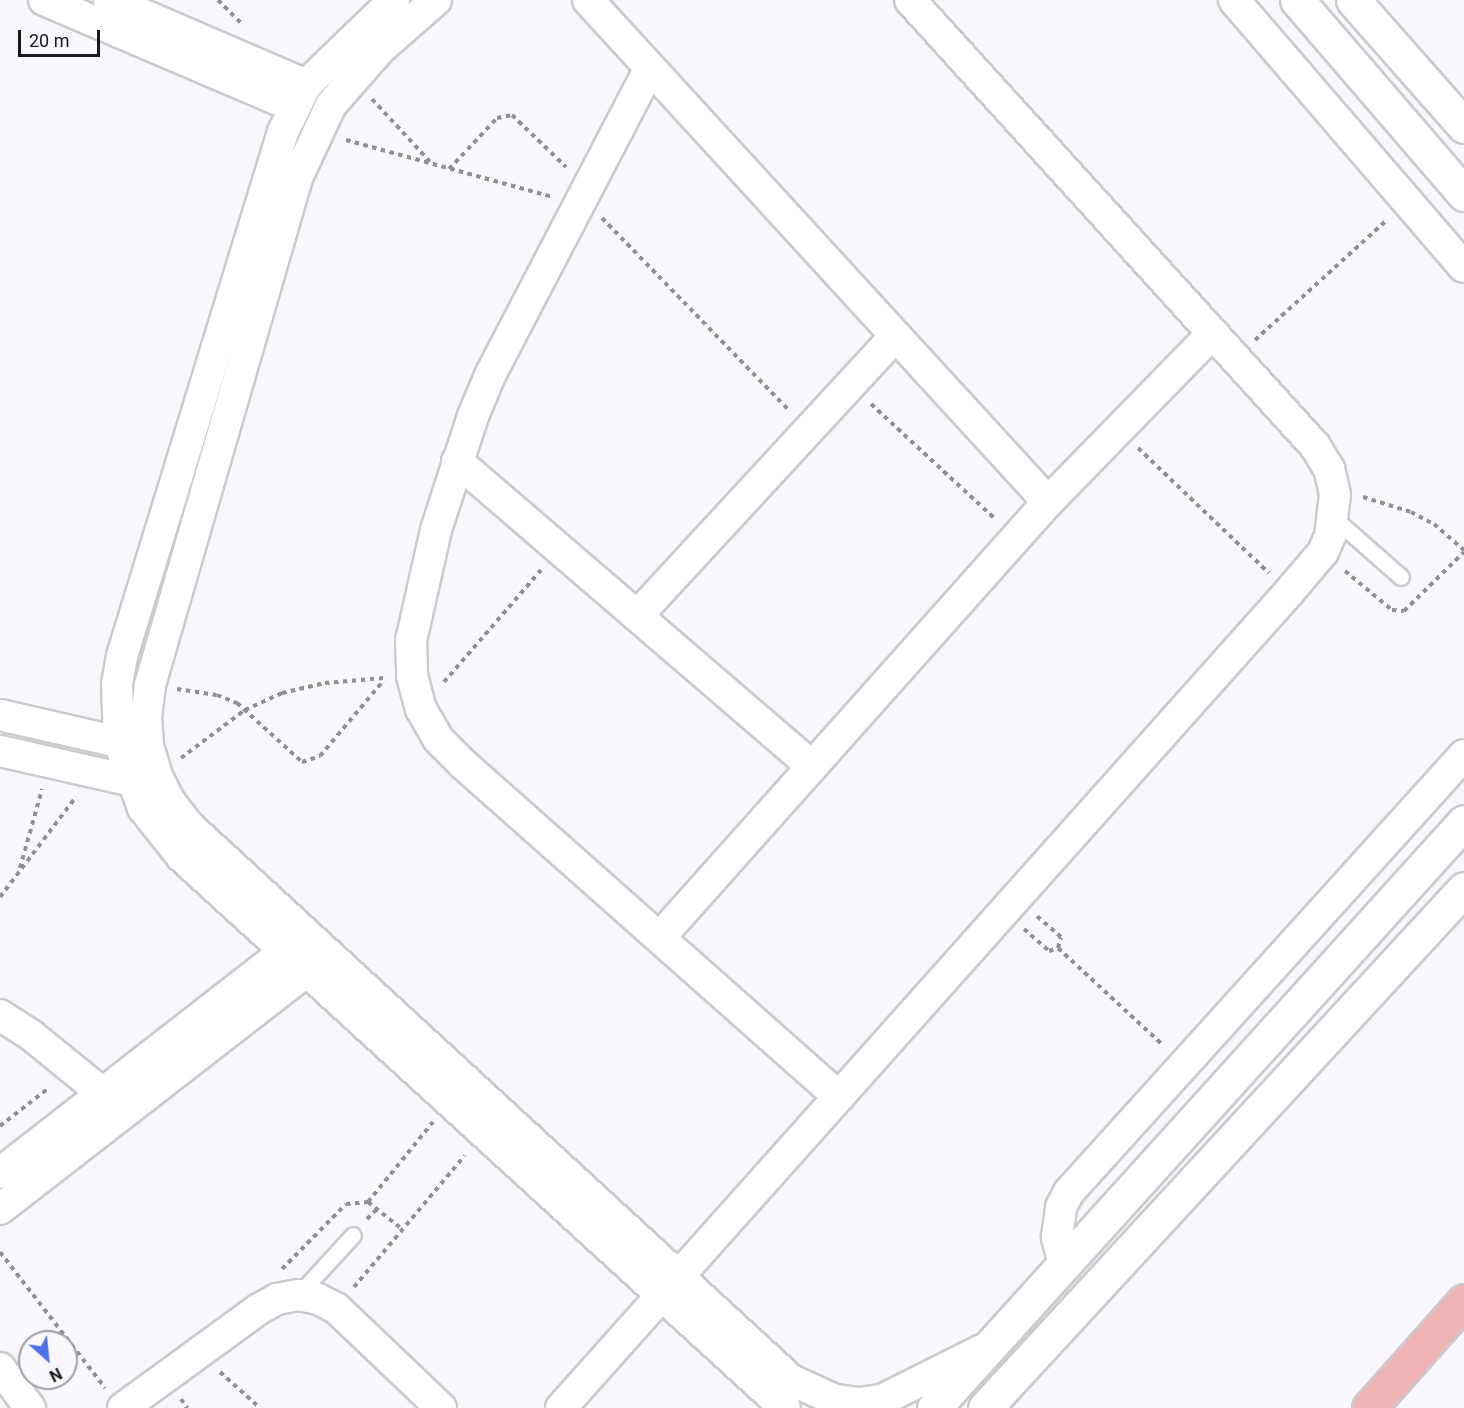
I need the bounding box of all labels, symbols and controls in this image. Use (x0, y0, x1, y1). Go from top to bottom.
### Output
scale bar (21, 18, 104, 56)
text: 20 m (29, 30, 69, 51)
north arrow (18, 1330, 78, 1390)
text: N (46, 1364, 65, 1386)

